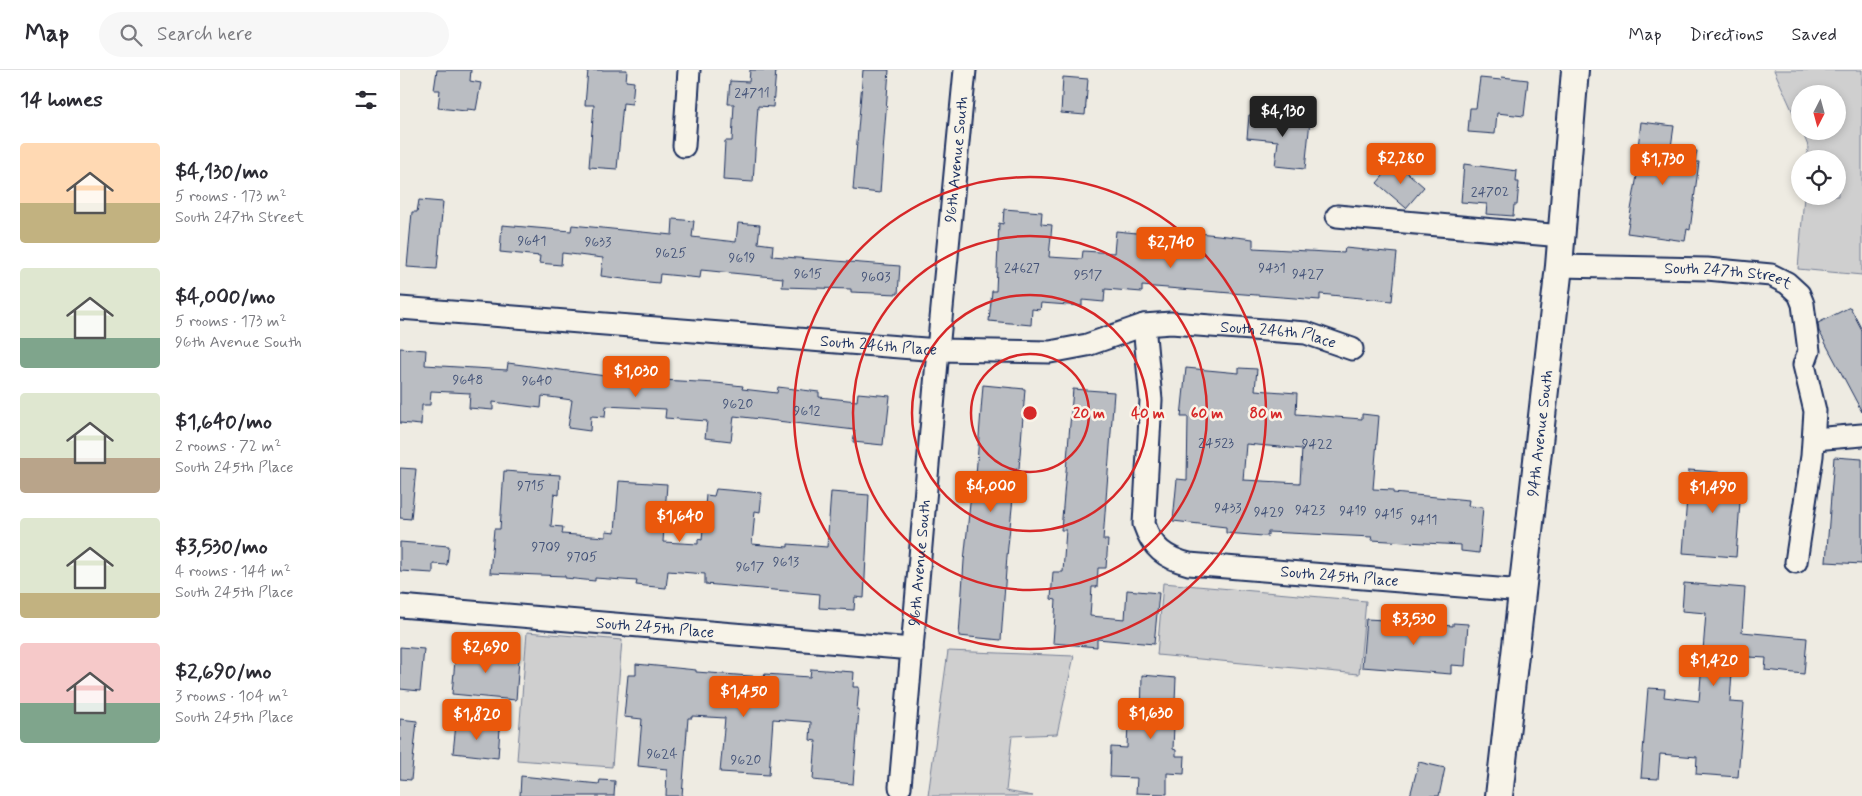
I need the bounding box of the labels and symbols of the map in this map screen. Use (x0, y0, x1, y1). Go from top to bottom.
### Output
house number: 24711 (734, 84, 770, 102)
north arrow (1791, 85, 1846, 140)
street label: 96th Avenue South (940, 95, 973, 224)
pin: $4,130 (1242, 96, 1324, 138)
pin: $2,280 (1360, 142, 1442, 185)
pin: $1,730 (1622, 144, 1704, 186)
house number: 24702 (1471, 183, 1509, 201)
pin: $2,740 (1130, 226, 1212, 269)
house number: 9641 (517, 232, 547, 250)
house number: 9633 (585, 233, 611, 251)
house number: 9625 (655, 244, 687, 262)
house number: 9619 (729, 249, 756, 267)
street label: South 247th Street (1664, 258, 1796, 295)
house number: 24627 (1004, 259, 1040, 277)
house number: 9431 (1258, 259, 1286, 277)
house number: 9615 (794, 265, 822, 283)
house number: 9427 (1292, 265, 1325, 283)
house number: 9517 (1074, 266, 1103, 284)
house number: 9603 (861, 268, 891, 286)
street label: South 246th Place (1220, 316, 1339, 353)
street label: South 246th Place (819, 330, 938, 360)
pin: $1,030 (595, 356, 677, 398)
street label: 94th Avenue South (1522, 369, 1558, 498)
house number: 9648 (453, 371, 483, 389)
house number: 9640 (522, 372, 553, 390)
house number: 9620 (723, 395, 754, 413)
house number: 9612 (794, 402, 821, 420)
centre of rings (1021, 404, 1039, 422)
text: 20 m (1073, 404, 1105, 424)
text: 40 m (1131, 404, 1165, 424)
text: 60 m (1191, 404, 1223, 424)
text: 80 m (1249, 404, 1283, 424)
house number: 24523 (1198, 434, 1234, 452)
house number: 9422 (1302, 435, 1332, 453)
pin: $4,000 (950, 470, 1032, 513)
pin: $1,490 (1672, 472, 1754, 514)
house number: 9715 (517, 477, 545, 495)
street label: 96th Avenue South (904, 499, 935, 627)
house number: 9433 (1214, 499, 1242, 517)
pin: $1,640 (639, 500, 721, 543)
house number: 9423 (1295, 501, 1325, 519)
house number: 9419 (1339, 502, 1367, 520)
house number: 9429 (1254, 503, 1284, 521)
house number: 9415 (1374, 505, 1404, 523)
house number: 9411 (1410, 511, 1438, 529)
house number: 9709 (531, 538, 561, 556)
house number: 9705 (567, 548, 597, 566)
house number: 9613 (773, 553, 799, 571)
house number: 9617 (736, 558, 765, 576)
street label: South 245th Place (1279, 561, 1399, 591)
pin: $3,530 (1373, 604, 1455, 646)
street label: South 245th Place (595, 612, 715, 643)
pin: $2,690 (445, 632, 527, 674)
pin: $1,420 (1673, 644, 1755, 687)
pin: $1,450 (703, 676, 785, 718)
pin: $1,820 (436, 698, 518, 741)
pin: $1,630 (1110, 698, 1192, 740)
house number: 9624 (646, 745, 678, 763)
house number: 9620 (731, 751, 762, 769)

